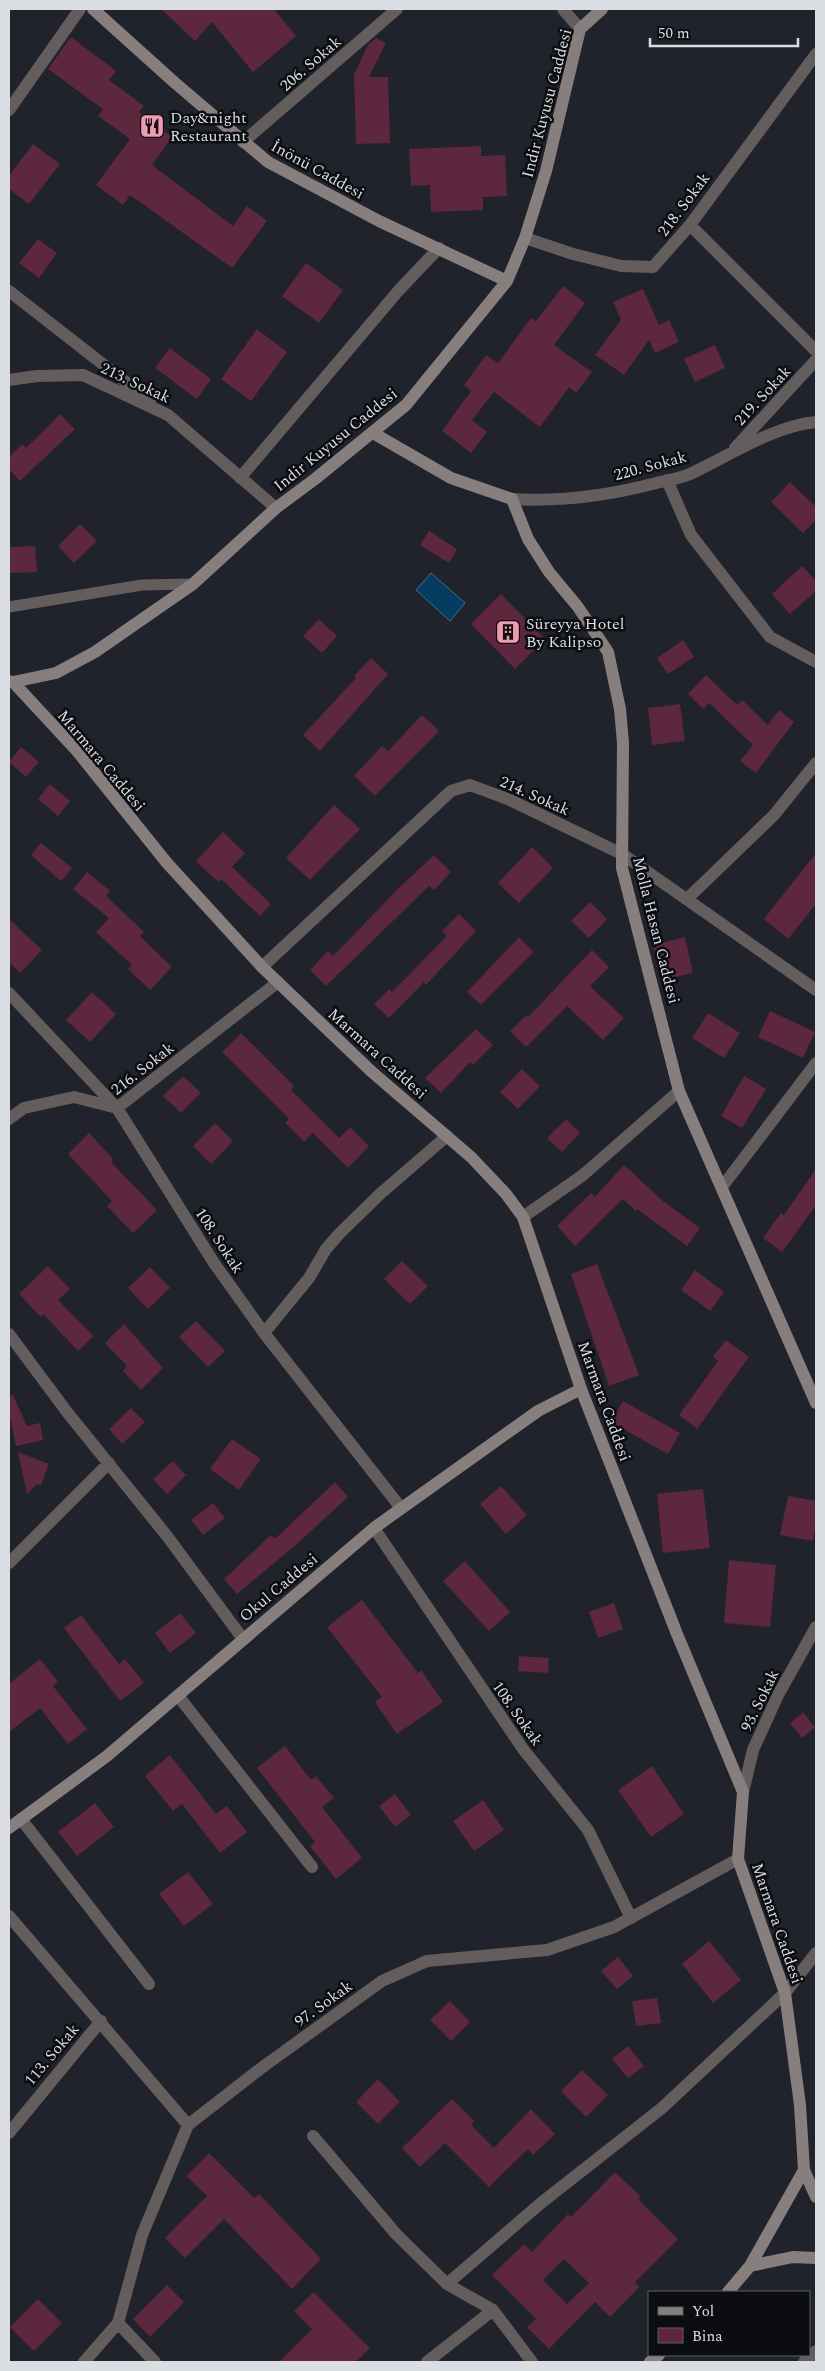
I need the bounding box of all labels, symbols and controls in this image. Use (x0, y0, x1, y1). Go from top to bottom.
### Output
scale bar (650, 15, 798, 47)
text: 50 m (658, 22, 690, 45)
street label: Indir Kuyusu Caddesi (516, 26, 578, 180)
street label: 206. Sokak (275, 30, 347, 97)
place label: Day&night Restaurant (170, 106, 247, 148)
restaurant icon: Day&night Restaurant (139, 113, 165, 139)
street label: İnönü Caddesi (266, 134, 369, 205)
street label: 218. Sokak (652, 167, 716, 242)
street label: 213. Sokak (97, 356, 175, 410)
street label: 219. Sokak (728, 360, 797, 431)
street label: Indir Kuyusu Caddesi (268, 382, 403, 497)
street label: 220. Sokak (611, 445, 690, 487)
place label: Süreyya Hotel By Kalipso (526, 612, 624, 654)
building icon: Süreyya Hotel By Kalipso (495, 619, 521, 645)
street label: Marmara Caddesi (51, 705, 151, 817)
street label: 214. Sokak (496, 770, 574, 822)
street label: Molla Hasan Caddesi (626, 854, 686, 1006)
street label: Marmara Caddesi (322, 1003, 432, 1105)
street label: 216. Sokak (106, 1036, 180, 1101)
street label: 108. Sokak (189, 1203, 250, 1279)
street label: Marmara Caddesi (571, 1338, 637, 1465)
street label: Okul Caddesi (234, 1548, 323, 1628)
street label: 93. Sokak (734, 1665, 785, 1736)
street label: 108. Sokak (486, 1676, 549, 1751)
street label: Marmara Caddesi (745, 1860, 809, 1987)
street label: 97. Sokak (290, 1974, 358, 2033)
street label: 113. Sokak (19, 2018, 85, 2091)
legend (648, 2291, 810, 2356)
text: Yol (692, 2300, 714, 2323)
text: Bina (692, 2325, 723, 2348)

